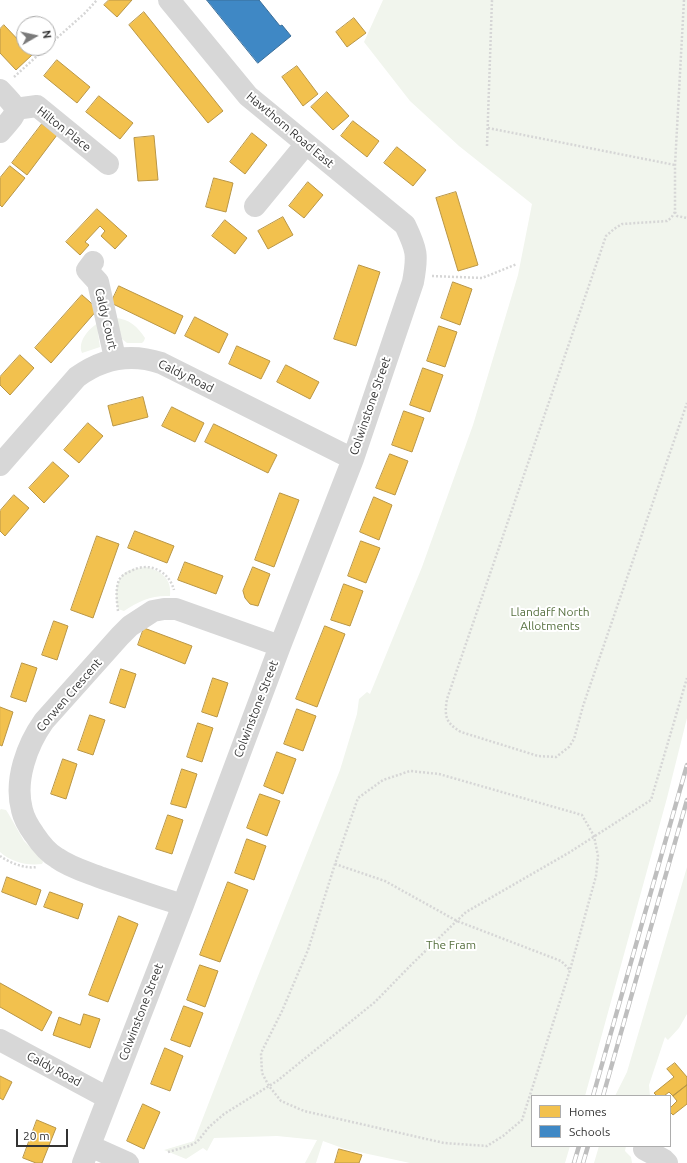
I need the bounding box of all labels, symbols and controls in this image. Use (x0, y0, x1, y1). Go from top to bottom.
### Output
north arrow (16, 16, 56, 56)
text: N (40, 29, 53, 39)
street label: Hawthorn Road East (243, 89, 337, 171)
street label: Hilton Place (34, 103, 94, 155)
street label: Caldy Court (92, 287, 120, 351)
street label: Colwinstone Street (346, 355, 394, 457)
street label: Caldy Road (156, 356, 216, 396)
park label: Llandaff North Allotments (510, 605, 590, 633)
street label: Corwen Crescent (33, 656, 105, 734)
street label: Colwinstone Street (231, 658, 281, 760)
park label: The Fram (426, 938, 476, 952)
street label: Colwinstone Street (116, 961, 166, 1063)
street label: Caldy Road (24, 1049, 84, 1089)
legend (531, 1095, 671, 1147)
text: Homes (569, 1105, 607, 1118)
scale bar (18, 1121, 70, 1147)
text: Schools (569, 1125, 610, 1138)
text: 20 m (23, 1129, 50, 1142)

